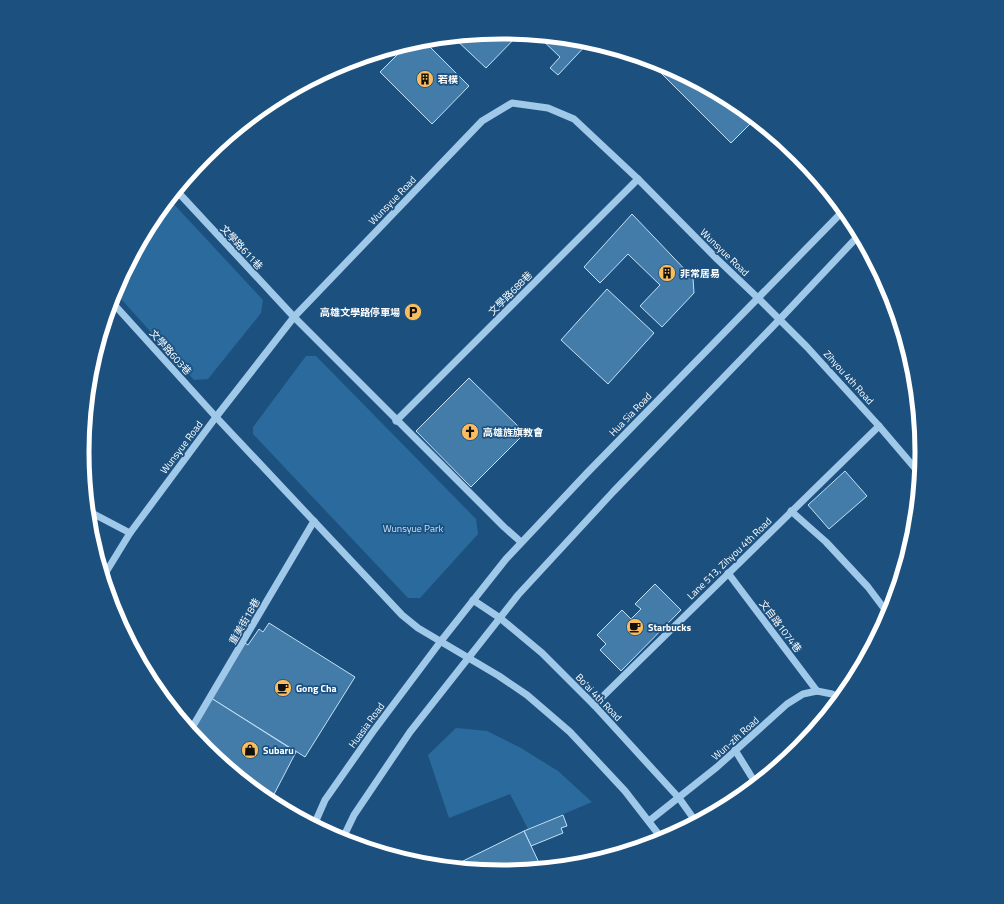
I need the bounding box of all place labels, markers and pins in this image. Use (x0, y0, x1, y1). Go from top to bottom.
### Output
building icon: 若樸 (415, 69, 435, 89)
place label: 若樸 (437, 72, 458, 87)
building icon: 非常居易 (657, 263, 677, 283)
place label: 非常居易 (680, 266, 720, 281)
parking icon: 高雄文學路停車場 (403, 302, 423, 322)
place label: 高雄文學路停車場 (320, 305, 400, 320)
church icon: 高雄旌旗教會 (460, 422, 480, 442)
place label: 高雄旌旗教會 (483, 425, 544, 440)
cafe icon: Starbucks (625, 617, 645, 637)
place label: Starbucks (648, 620, 691, 635)
cafe icon: Gong Cha (273, 678, 293, 698)
place label: Gong Cha (296, 681, 337, 696)
shop icon: Subaru (240, 740, 260, 760)
place label: Subaru (263, 743, 294, 758)

